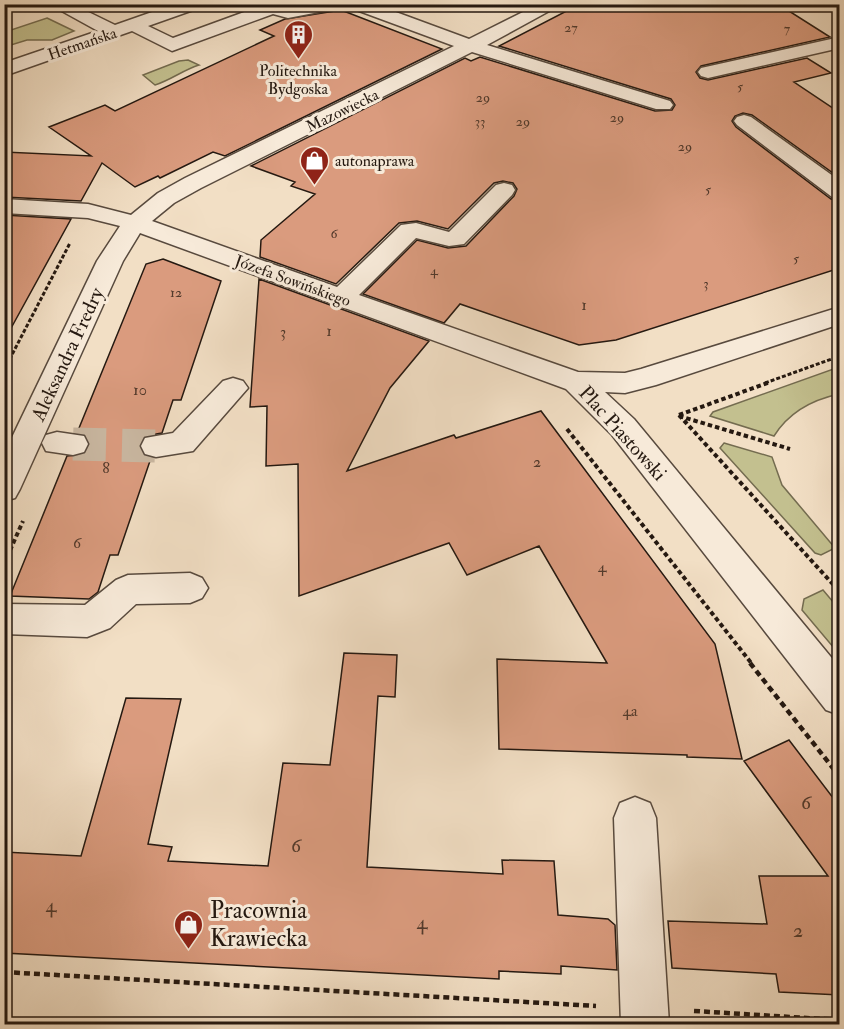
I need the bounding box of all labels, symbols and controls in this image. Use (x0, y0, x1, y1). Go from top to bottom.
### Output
building icon: Politechnika Bydgoska (282, 18, 314, 60)
house number: 27 (564, 19, 578, 36)
house number: 7 (784, 20, 791, 37)
street label: Hetmańska (45, 23, 120, 65)
place label: Politechnika Bydgoska (259, 61, 337, 99)
house number: 5 (737, 78, 744, 95)
street label: Mazowiecka (303, 84, 383, 137)
house number: 29 (476, 89, 490, 106)
house number: 29 (610, 109, 624, 126)
house number: 33 (475, 113, 485, 130)
house number: 29 (516, 113, 530, 130)
house number: 29 (678, 138, 692, 155)
shop icon: autonaprawa (298, 144, 330, 186)
place label: autonaprawa (335, 151, 415, 172)
house number: 5 (705, 181, 712, 198)
house number: 6 (330, 225, 338, 242)
street label: Józefa Sowińskiego (231, 250, 354, 312)
house number: 5 (793, 250, 800, 267)
house number: 4 (430, 262, 439, 279)
house number: 3 (703, 275, 709, 292)
street label: Aleksandra Fredry (25, 282, 110, 426)
house number: 12 (170, 284, 182, 301)
house number: 1 (581, 295, 587, 315)
house number: 1 (326, 321, 332, 341)
house number: 3 (280, 322, 286, 342)
house number: 10 (133, 380, 147, 400)
street label: Plac Piastowski (573, 381, 672, 486)
house number: 2 (533, 452, 541, 472)
house number: 8 (102, 458, 110, 478)
house number: 6 (73, 533, 82, 553)
house number: 4 (598, 557, 608, 577)
house number: 4a (622, 701, 638, 721)
house number: 6 (801, 790, 812, 815)
house number: 6 (291, 833, 302, 858)
house number: 4 (46, 893, 58, 918)
place label: Pracownia Krawiecka (210, 895, 308, 954)
shop icon: Pracownia Krawiecka (173, 908, 205, 950)
house number: 4 (417, 910, 429, 935)
house number: 2 (793, 918, 803, 943)

